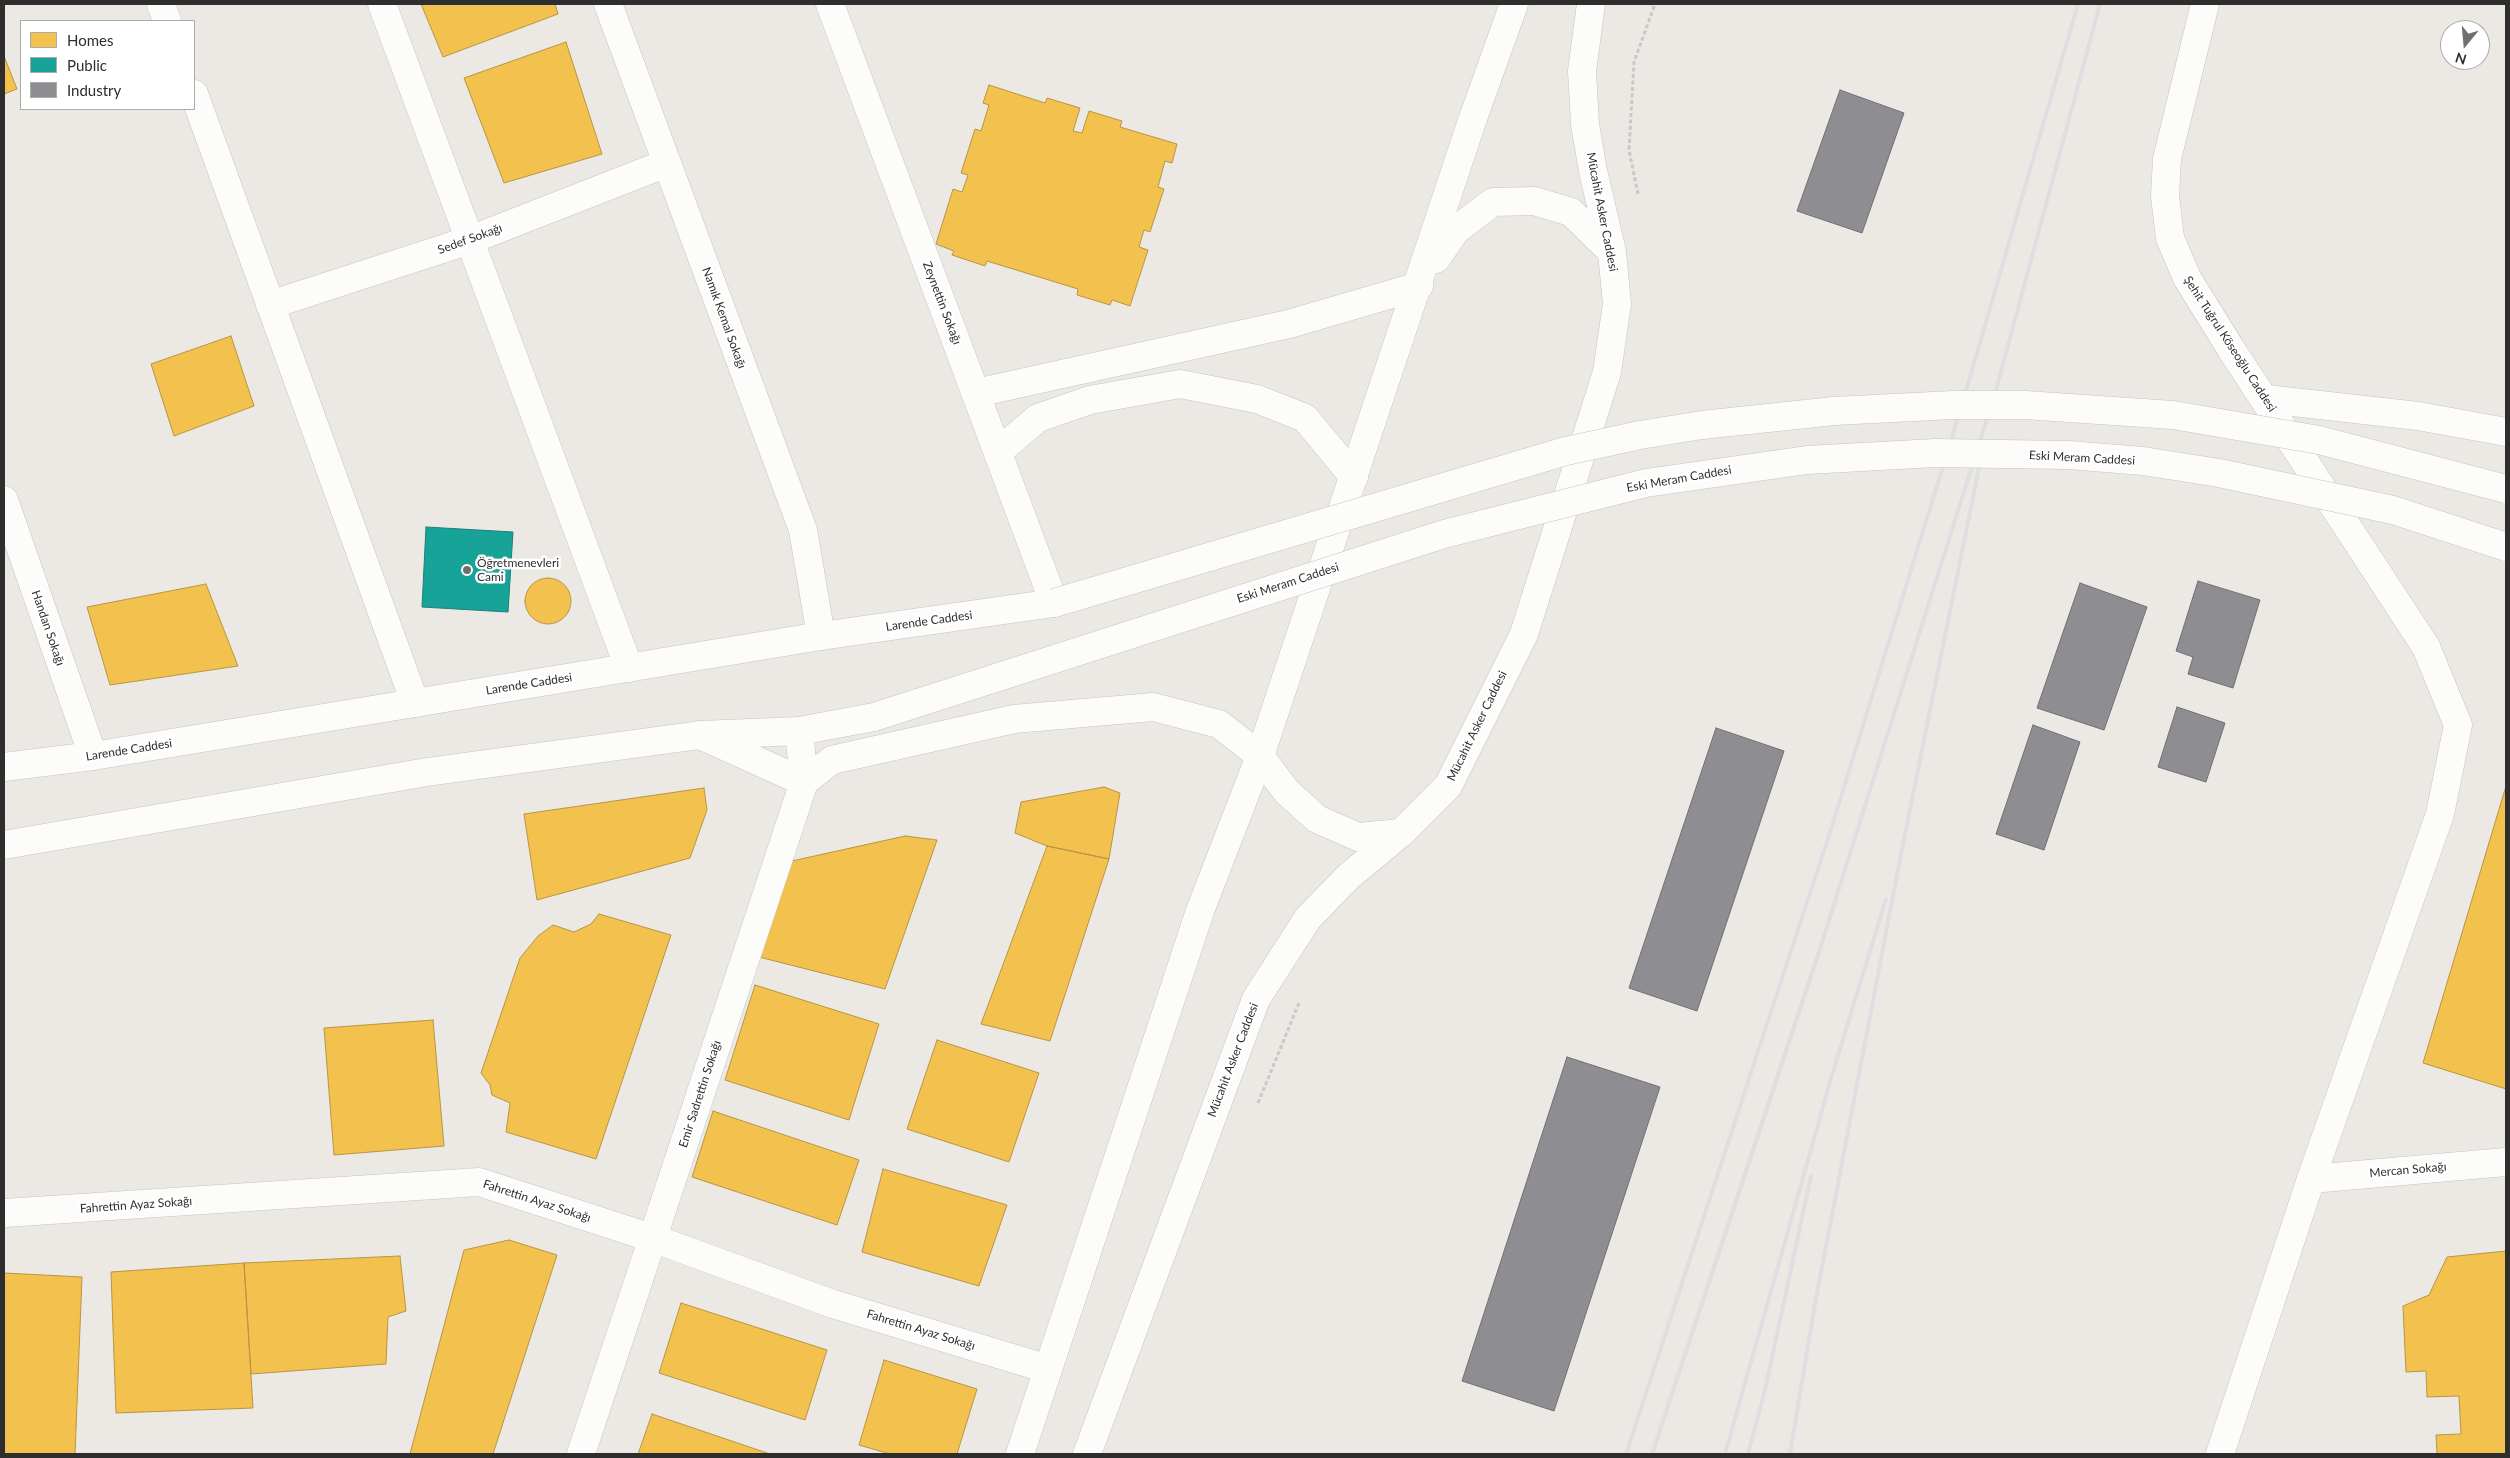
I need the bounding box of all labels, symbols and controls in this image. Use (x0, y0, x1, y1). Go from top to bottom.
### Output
legend (20, 20, 195, 110)
north arrow (2440, 20, 2490, 70)
text: Homes (67, 31, 113, 49)
text: N (2453, 49, 2468, 69)
text: Public (67, 56, 107, 74)
text: Industry (67, 81, 121, 99)
street label: Mücahit Asker Caddesi (1583, 151, 1621, 273)
street label: Sedef Sokağı (436, 221, 504, 257)
street label: Zeynettin Sokağı (920, 259, 964, 347)
street label: Namık Kemal Sokağı (699, 265, 749, 371)
street label: Şehit Tuğrul Köseoğlu Caddesi (2181, 274, 2279, 414)
street label: Eski Meram Caddesi (2029, 448, 2135, 468)
street label: Eski Meram Caddesi (1625, 463, 1733, 495)
place label: Öğretmenevleri Cami (477, 556, 559, 584)
street label: Eski Meram Caddesi (1235, 560, 1341, 606)
marker: Öğretmenevleri Cami (461, 564, 473, 576)
street label: Handan Sokağı (28, 589, 68, 667)
street label: Larende Caddesi (885, 608, 973, 634)
street label: Mücahit Asker Caddesi (1444, 668, 1510, 784)
street label: Larende Caddesi (485, 670, 573, 698)
street label: Larende Caddesi (85, 736, 173, 764)
street label: Mücahit Asker Caddesi (1205, 1001, 1261, 1119)
street label: Emir Sadrettin Sokağı (676, 1039, 724, 1149)
street label: Mercan Sokağı (2369, 1159, 2447, 1181)
street label: Fahrettin Ayaz Sokağı (481, 1177, 593, 1225)
street label: Fahrettin Ayaz Sokağı (79, 1194, 193, 1216)
street label: Fahrettin Ayaz Sokağı (865, 1307, 977, 1353)

